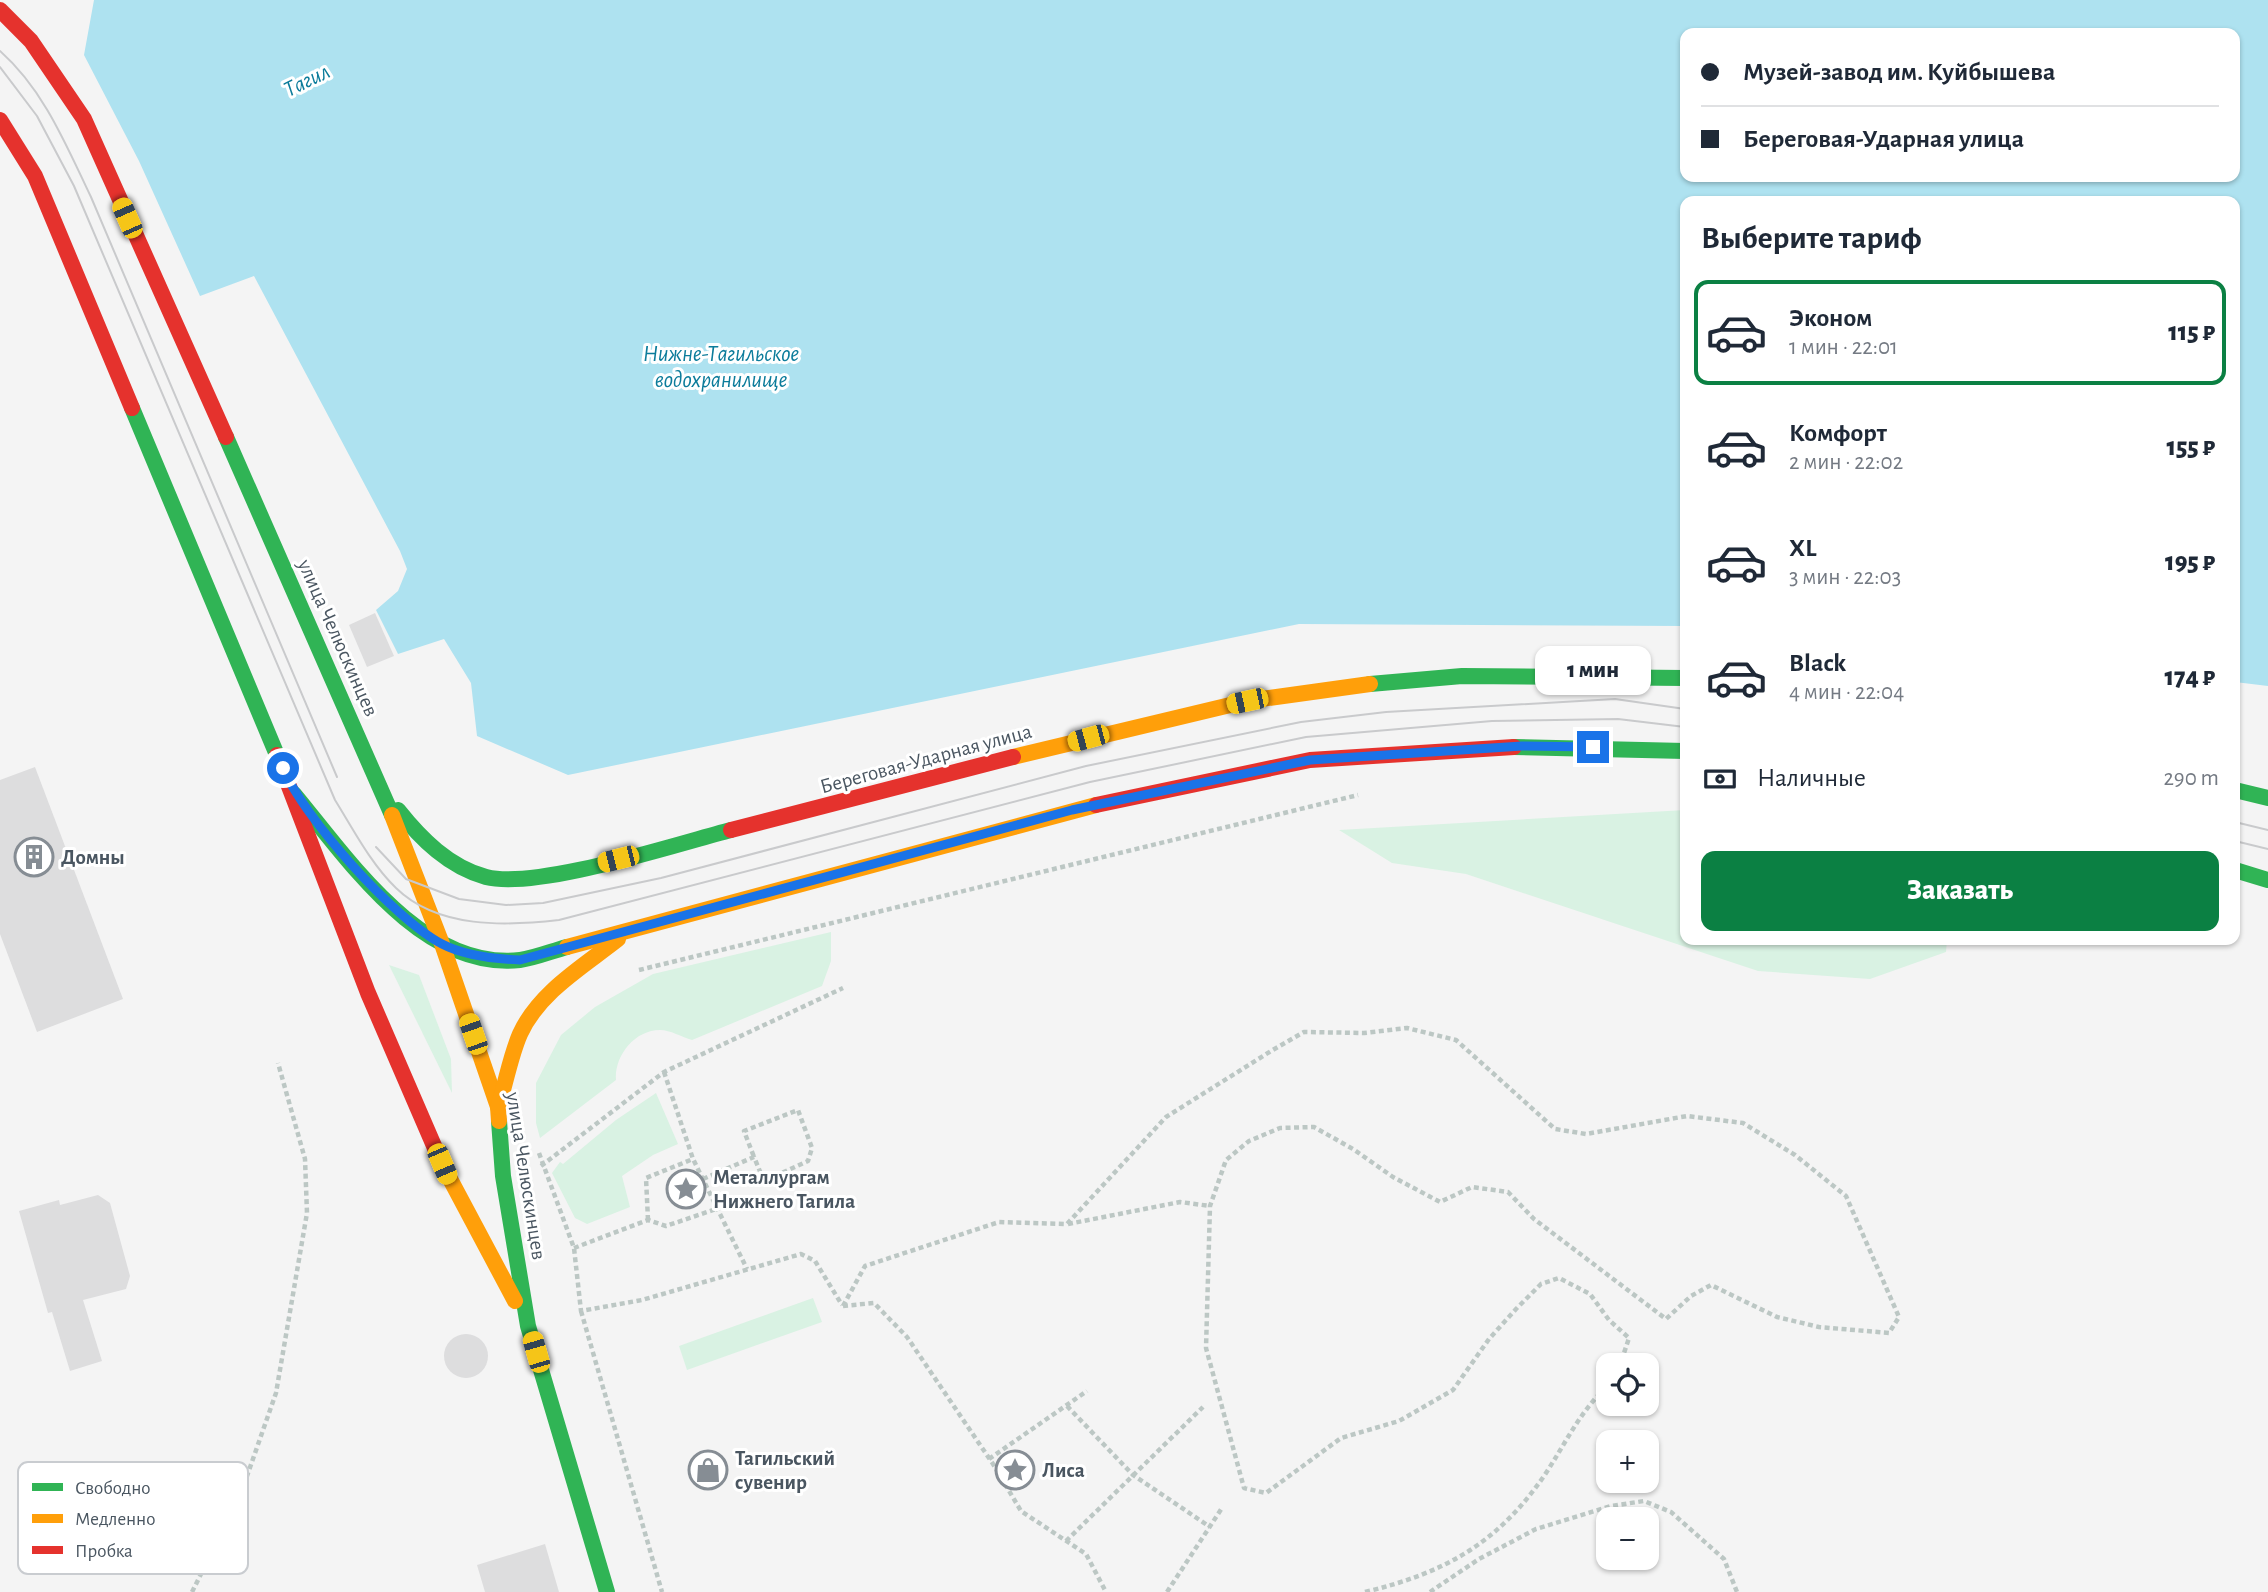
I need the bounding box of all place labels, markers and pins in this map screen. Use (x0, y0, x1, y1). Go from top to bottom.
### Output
building icon: Домны (13, 836, 55, 878)
place label: Домны (61, 847, 125, 868)
place label: Металлургам Нижнего Тагила (713, 1167, 855, 1212)
place icon: Металлургам Нижнего Тагила (665, 1168, 707, 1210)
place label: Тагильский сувенир (735, 1448, 835, 1493)
shop icon: Тагильский сувенир (687, 1449, 729, 1491)
place icon: Лиса (994, 1449, 1036, 1491)
place label: Лиса (1042, 1460, 1085, 1481)

